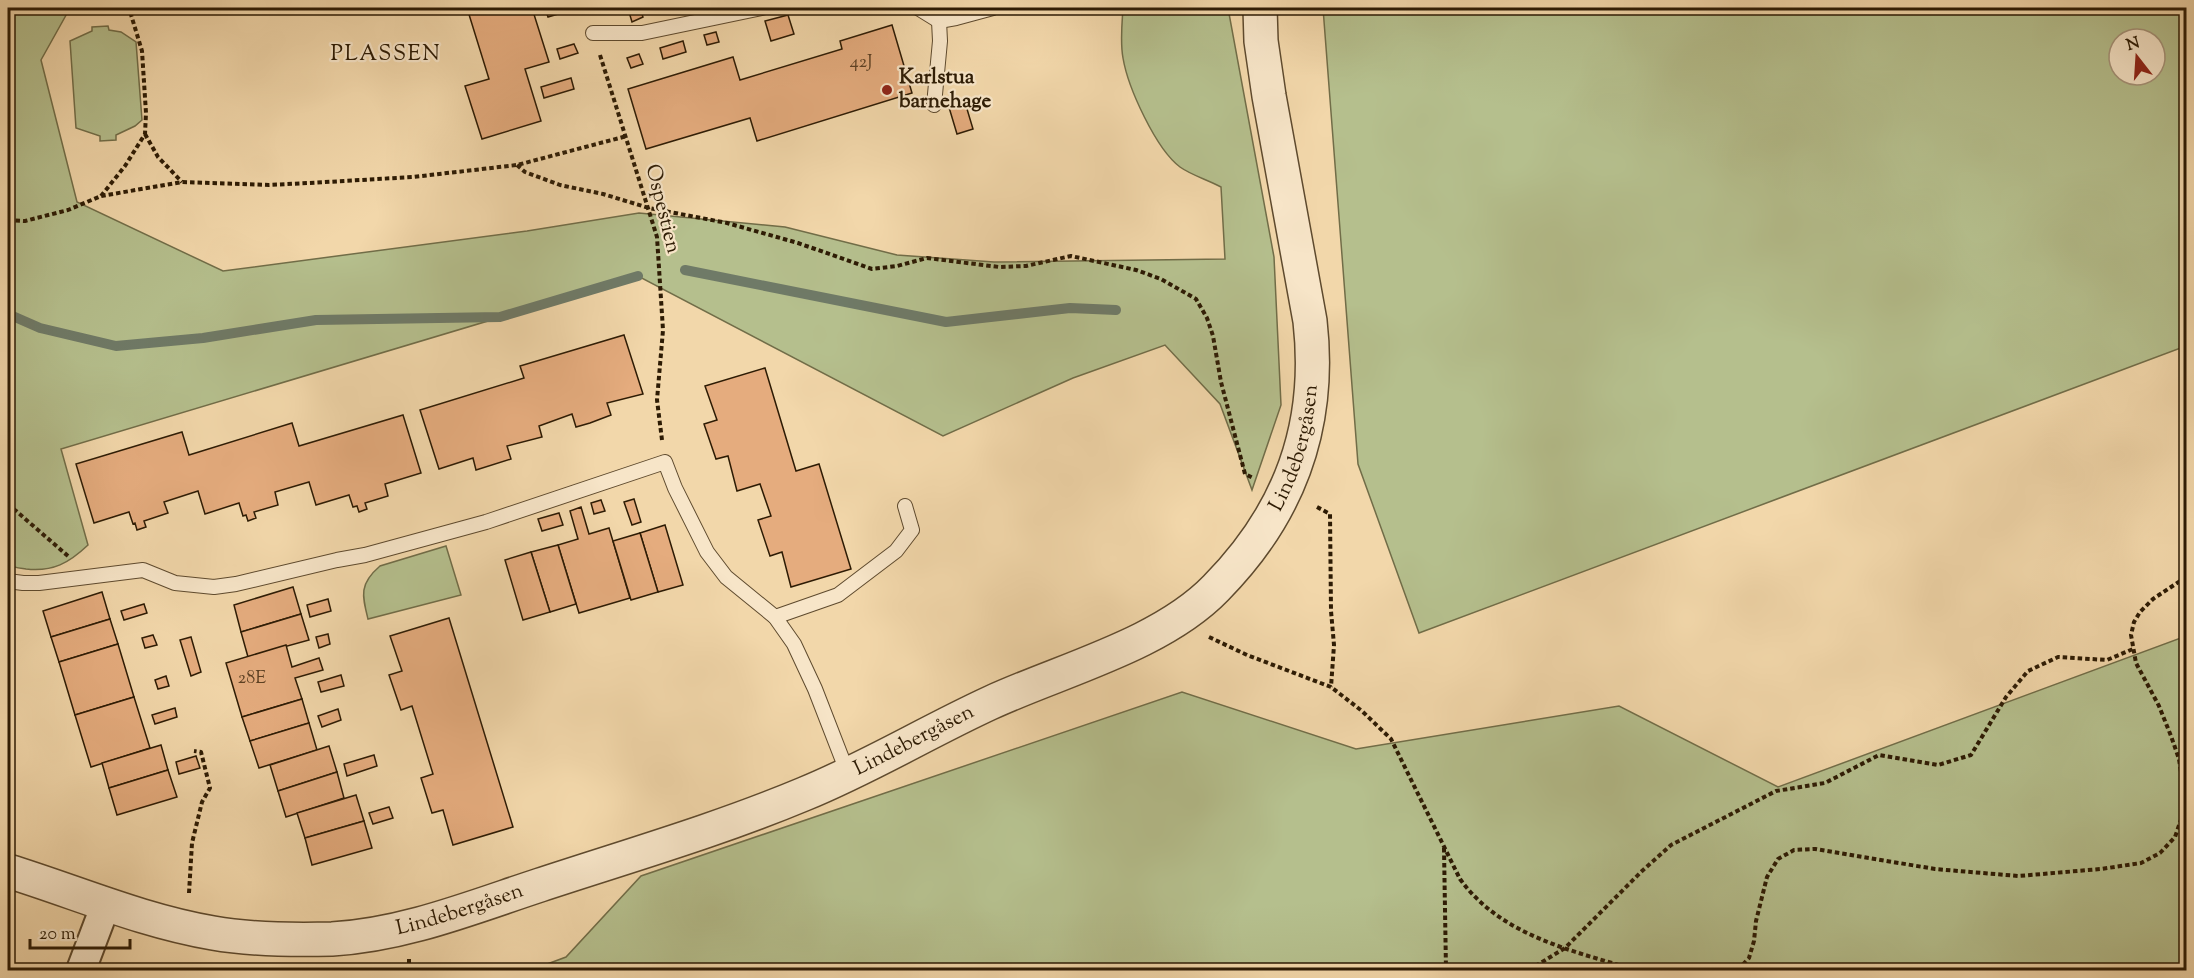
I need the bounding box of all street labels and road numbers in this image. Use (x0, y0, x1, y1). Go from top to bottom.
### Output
street label: Ospestien (636, 161, 688, 257)
street label: Lindebergåsen (1262, 384, 1327, 517)
street label: Lindebergåsen (849, 698, 979, 784)
street label: Lindebergåsen (393, 877, 527, 944)

